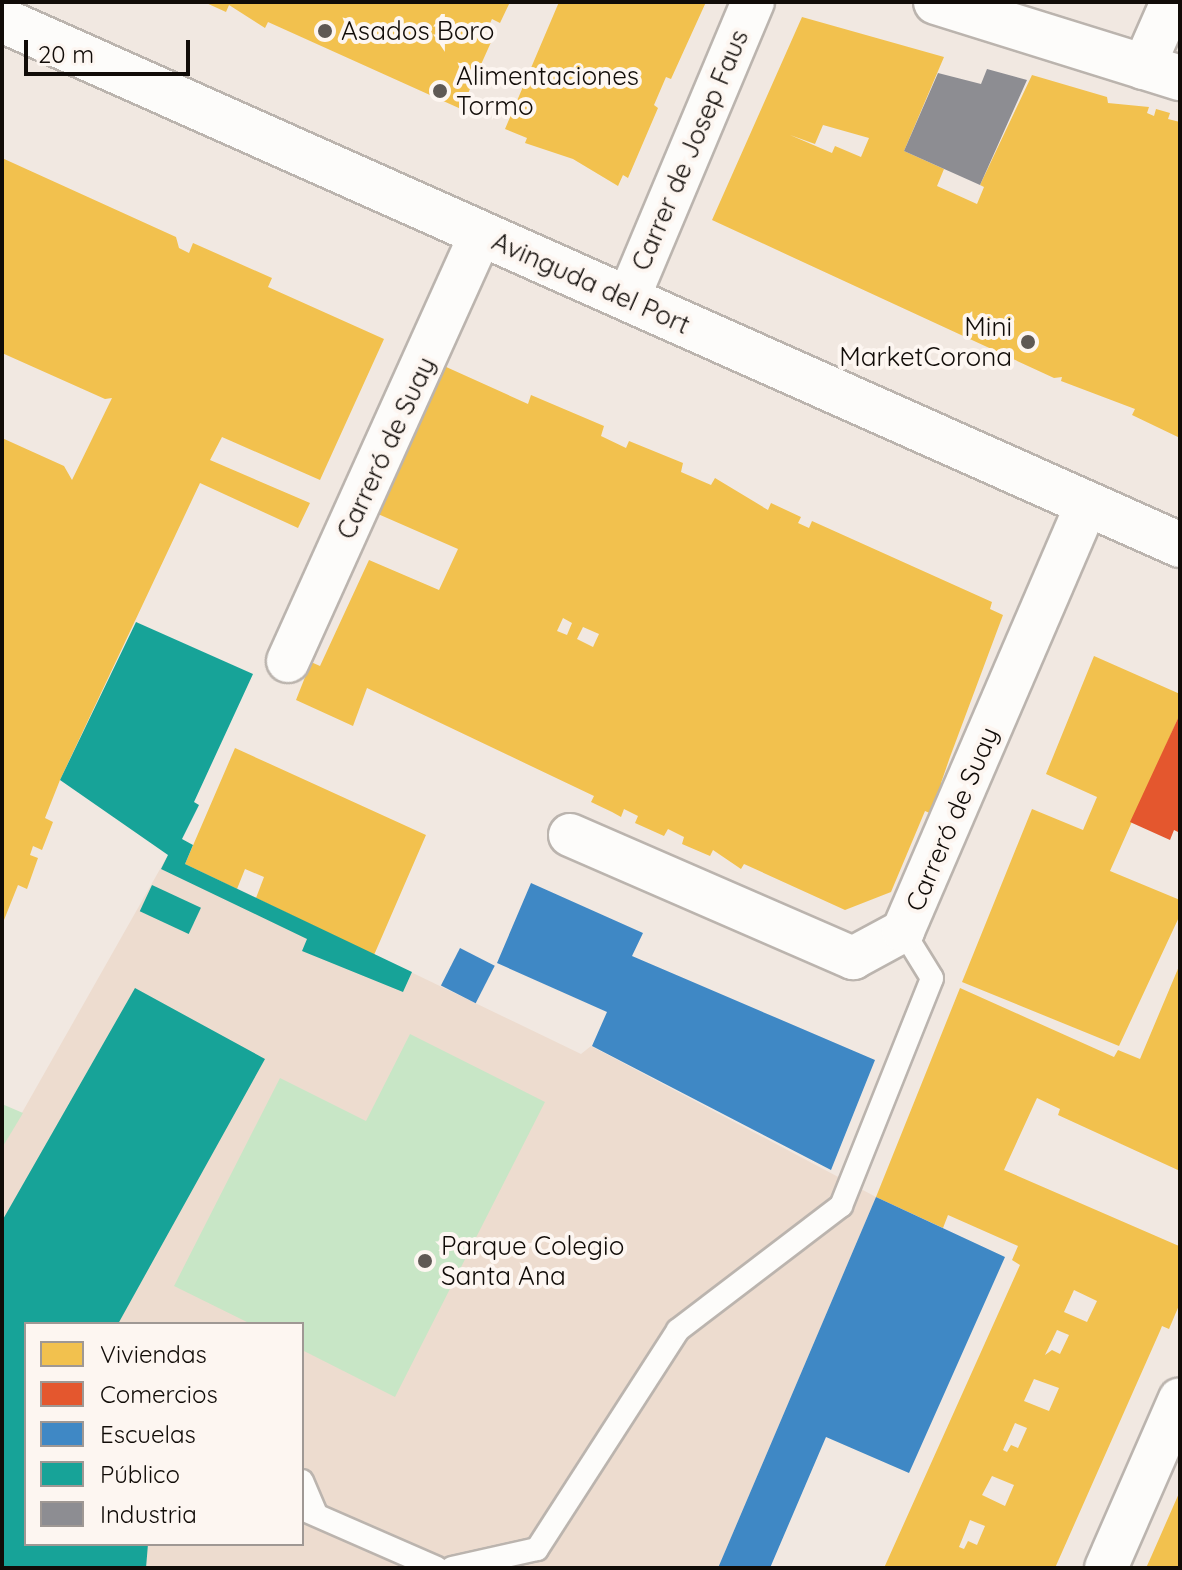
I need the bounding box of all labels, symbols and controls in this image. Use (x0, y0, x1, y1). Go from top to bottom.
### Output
place label: Asados Boro (341, 15, 494, 47)
marker: Asados Boro (316, 22, 334, 40)
scale bar (28, 24, 194, 74)
street label: Carrer de Josep Faus (625, 25, 755, 275)
text: 20 m (38, 39, 94, 69)
place label: Alimentaciones Tormo (456, 60, 639, 122)
marker: Alimentaciones Tormo (431, 82, 449, 100)
street label: Avinguda del Port (487, 225, 695, 341)
place label: Mini MarketCorona (839, 311, 1012, 372)
marker: Mini MarketCorona (1019, 333, 1037, 351)
street label: Carreró de Suay (330, 352, 442, 544)
street label: Carreró de Suay (899, 722, 1005, 916)
place label: Parque Colegio Santa Ana (441, 1230, 624, 1292)
marker: Parque Colegio Santa Ana (416, 1252, 434, 1270)
legend (24, 1322, 304, 1546)
text: Viviendas (100, 1339, 207, 1369)
text: Comercios (100, 1379, 218, 1409)
text: Escuelas (100, 1419, 196, 1449)
text: Público (100, 1459, 180, 1489)
text: Industria (100, 1499, 197, 1529)

